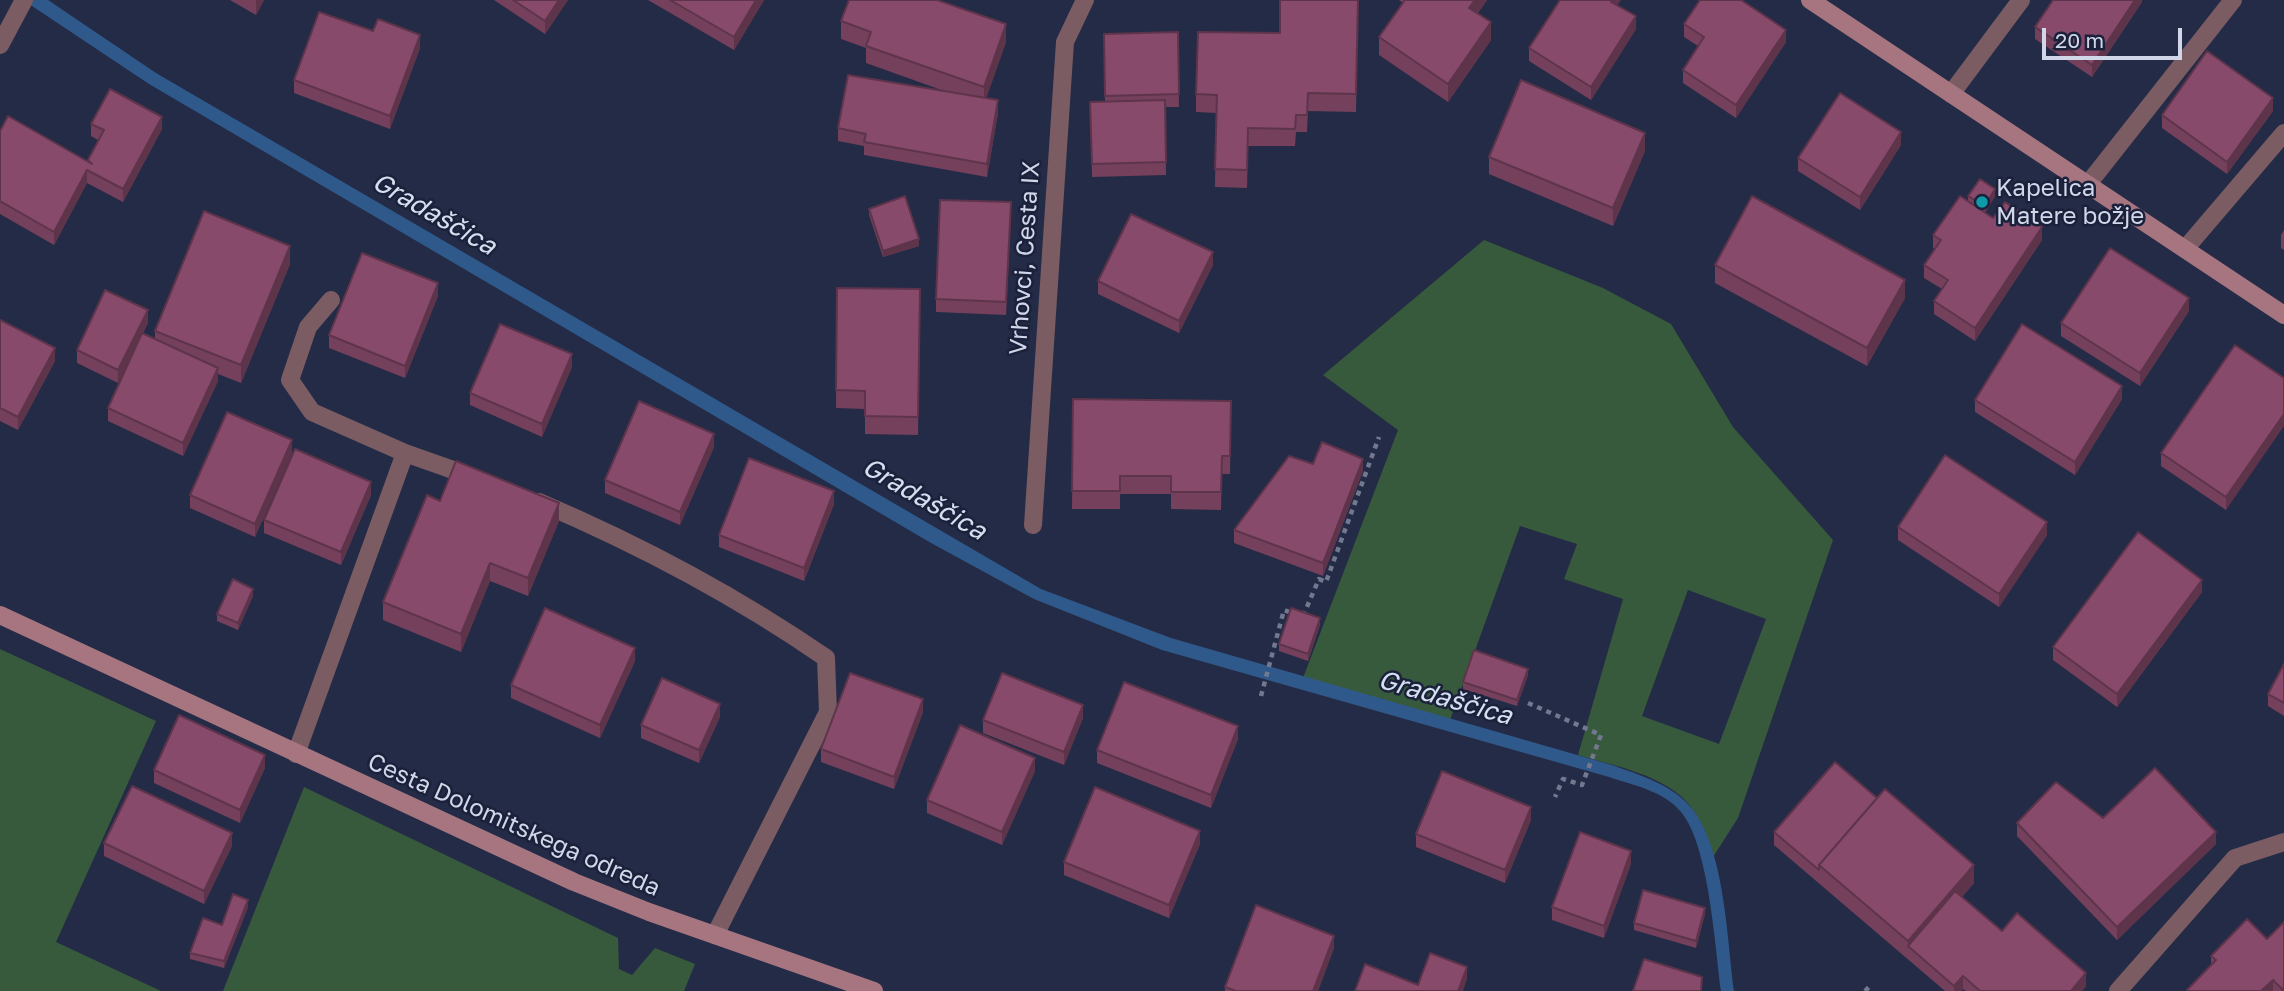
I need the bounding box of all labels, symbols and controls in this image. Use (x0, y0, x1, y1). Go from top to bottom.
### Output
scale bar (2046, 14, 2186, 58)
text: 20 m (2055, 27, 2104, 53)
street label: Vrhovci, Cesta IX (1004, 160, 1046, 356)
water label: Gradaščica (367, 166, 501, 262)
place label: Kapelica Matere božje (1996, 174, 2144, 230)
marker: Kapelica Matere božje (1974, 194, 1990, 210)
water label: Gradaščica (857, 451, 991, 547)
water label: Gradaščica (1375, 664, 1515, 732)
street label: Cesta Dolomitskega odreda (363, 747, 665, 903)

